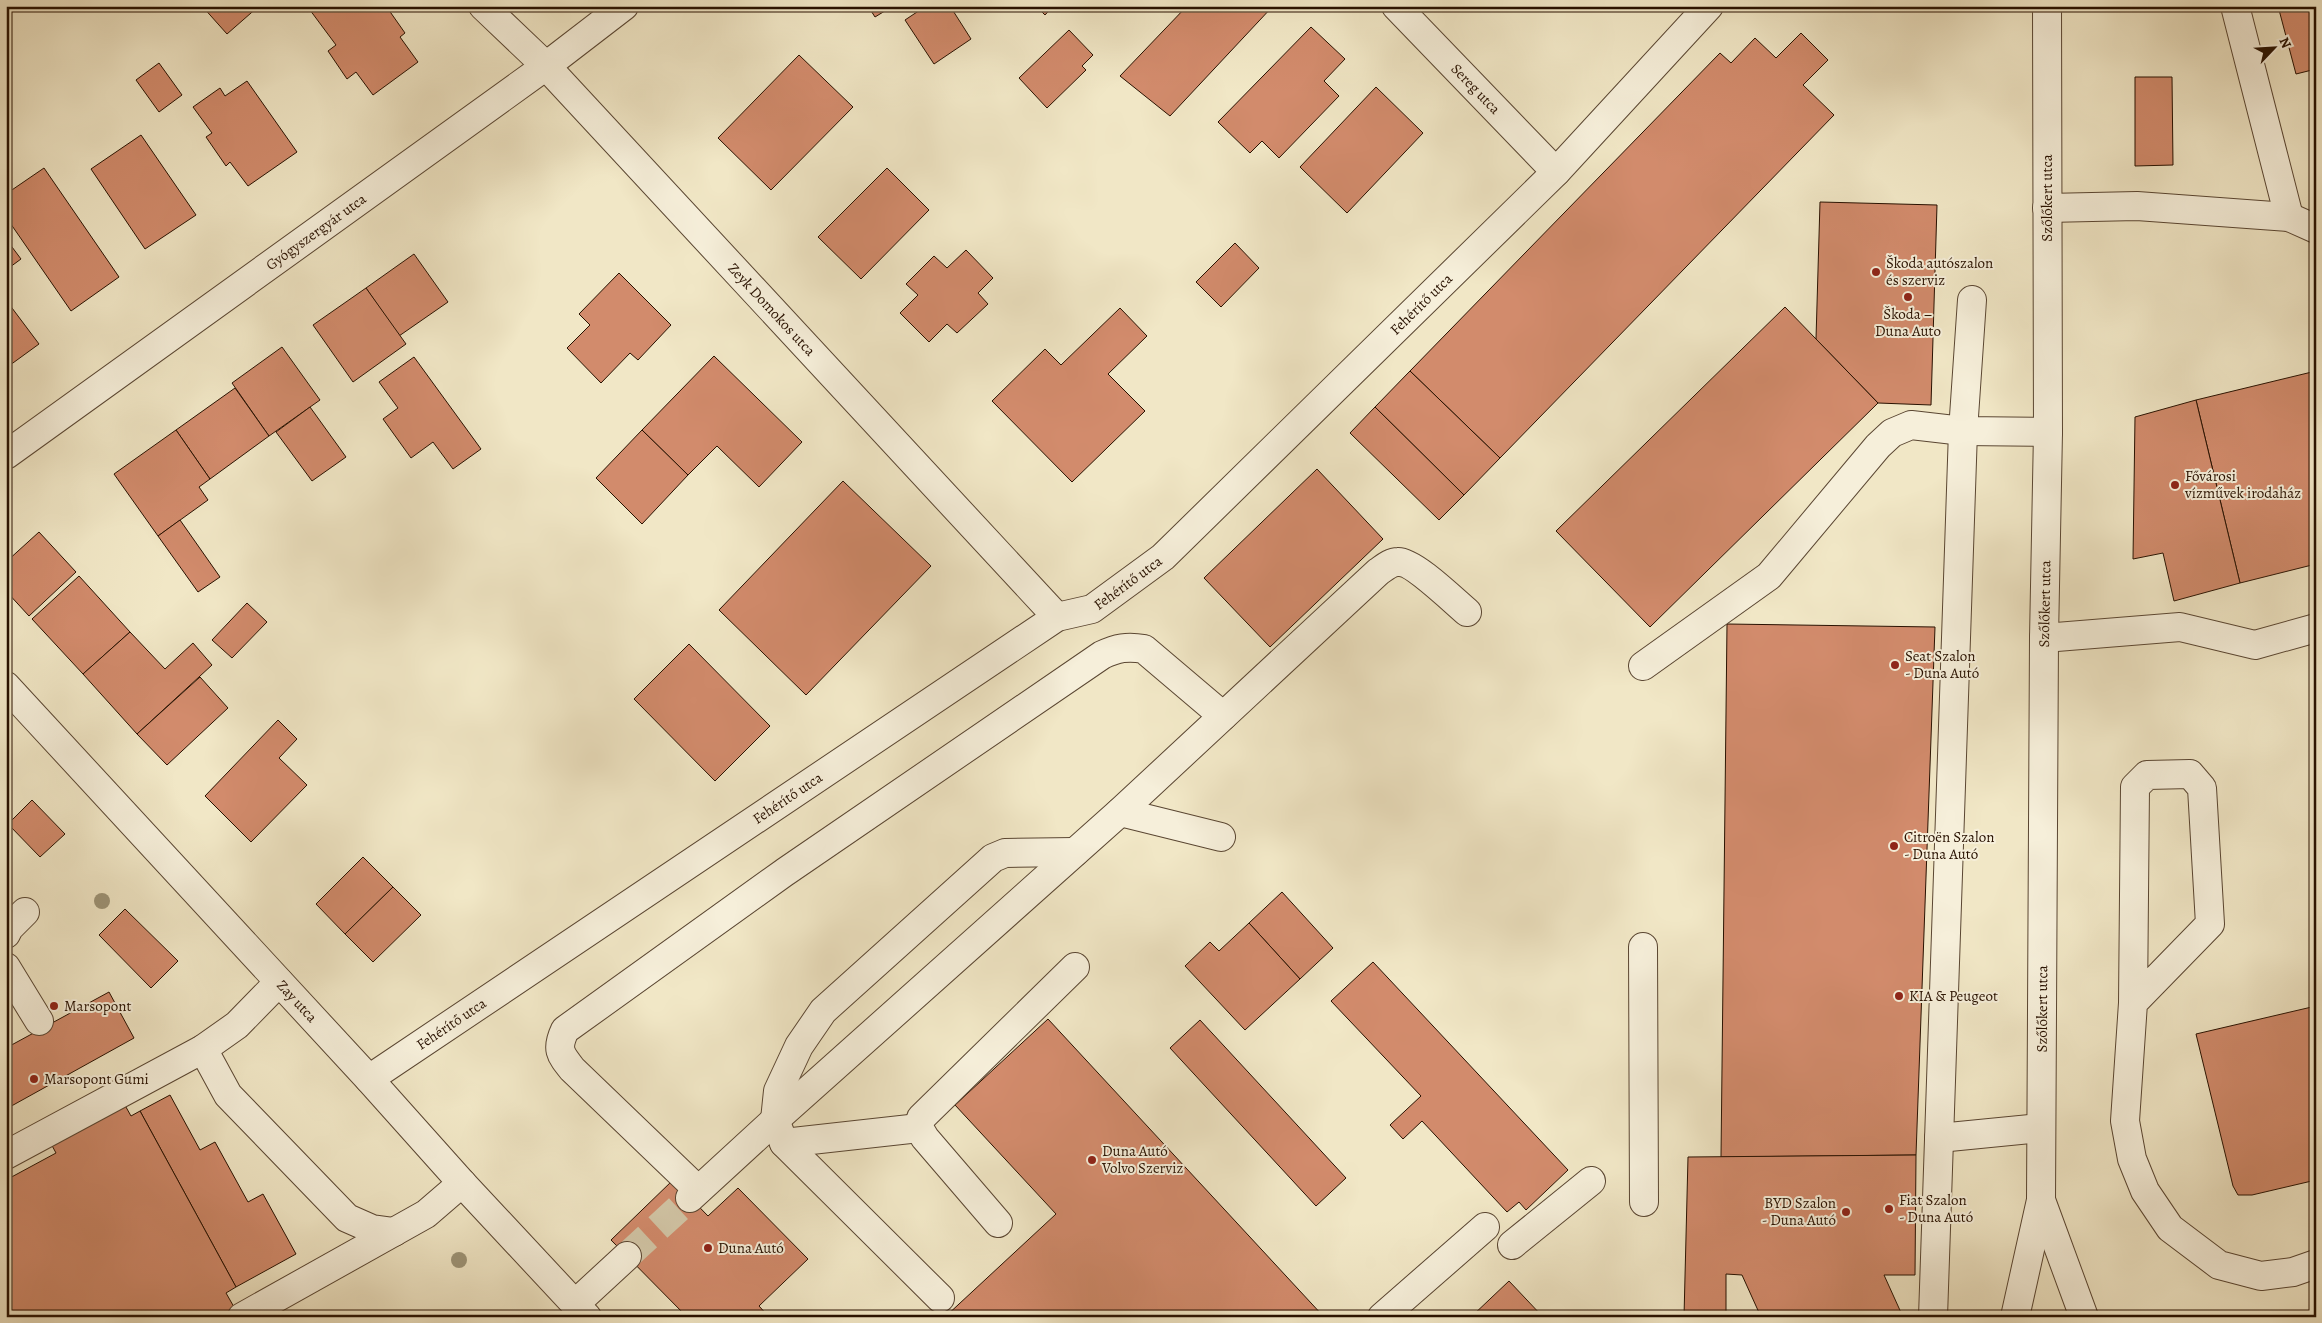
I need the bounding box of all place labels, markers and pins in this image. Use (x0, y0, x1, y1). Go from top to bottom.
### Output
place label: Škoda autószalon és szerviz (1886, 253, 1993, 290)
marker: Škoda autószalon és szerviz (1870, 266, 1882, 278)
marker: Škoda – Duna Auto (1902, 291, 1914, 303)
place label: Škoda – Duna Auto (1875, 304, 1941, 341)
place label: Fővárosi vízművek irodaház (2184, 466, 2301, 503)
marker: Fővárosi vízművek irodaház (2169, 479, 2181, 491)
place label: Seat Szalon - Duna Autó (1905, 646, 1979, 683)
marker: Seat Szalon - Duna Autó (1889, 659, 1901, 671)
place label: Citroën Szalon - Duna Autó (1904, 827, 1994, 864)
marker: Citroën Szalon - Duna Autó (1888, 840, 1900, 852)
place label: KIA & Peugeot (1909, 986, 1998, 1006)
marker: KIA & Peugeot (1893, 990, 1905, 1002)
place label: Marsopont (64, 996, 131, 1016)
marker: Marsopont (48, 1000, 60, 1012)
place label: Marsopont Gumi (44, 1069, 149, 1089)
marker: Marsopont Gumi (28, 1073, 40, 1085)
place label: Duna Autó Volvo Szerviz (1101, 1141, 1183, 1178)
marker: Duna Autó Volvo Szerviz (1086, 1154, 1098, 1166)
place label: Fiat Szalon - Duna Autó (1899, 1190, 1973, 1227)
place label: BYD Szalon - Duna Autó (1762, 1193, 1836, 1230)
marker: Fiat Szalon - Duna Autó (1883, 1203, 1895, 1215)
marker: BYD Szalon - Duna Autó (1840, 1206, 1852, 1218)
place label: Duna Autó (718, 1238, 784, 1258)
marker: Duna Autó (702, 1242, 714, 1254)

